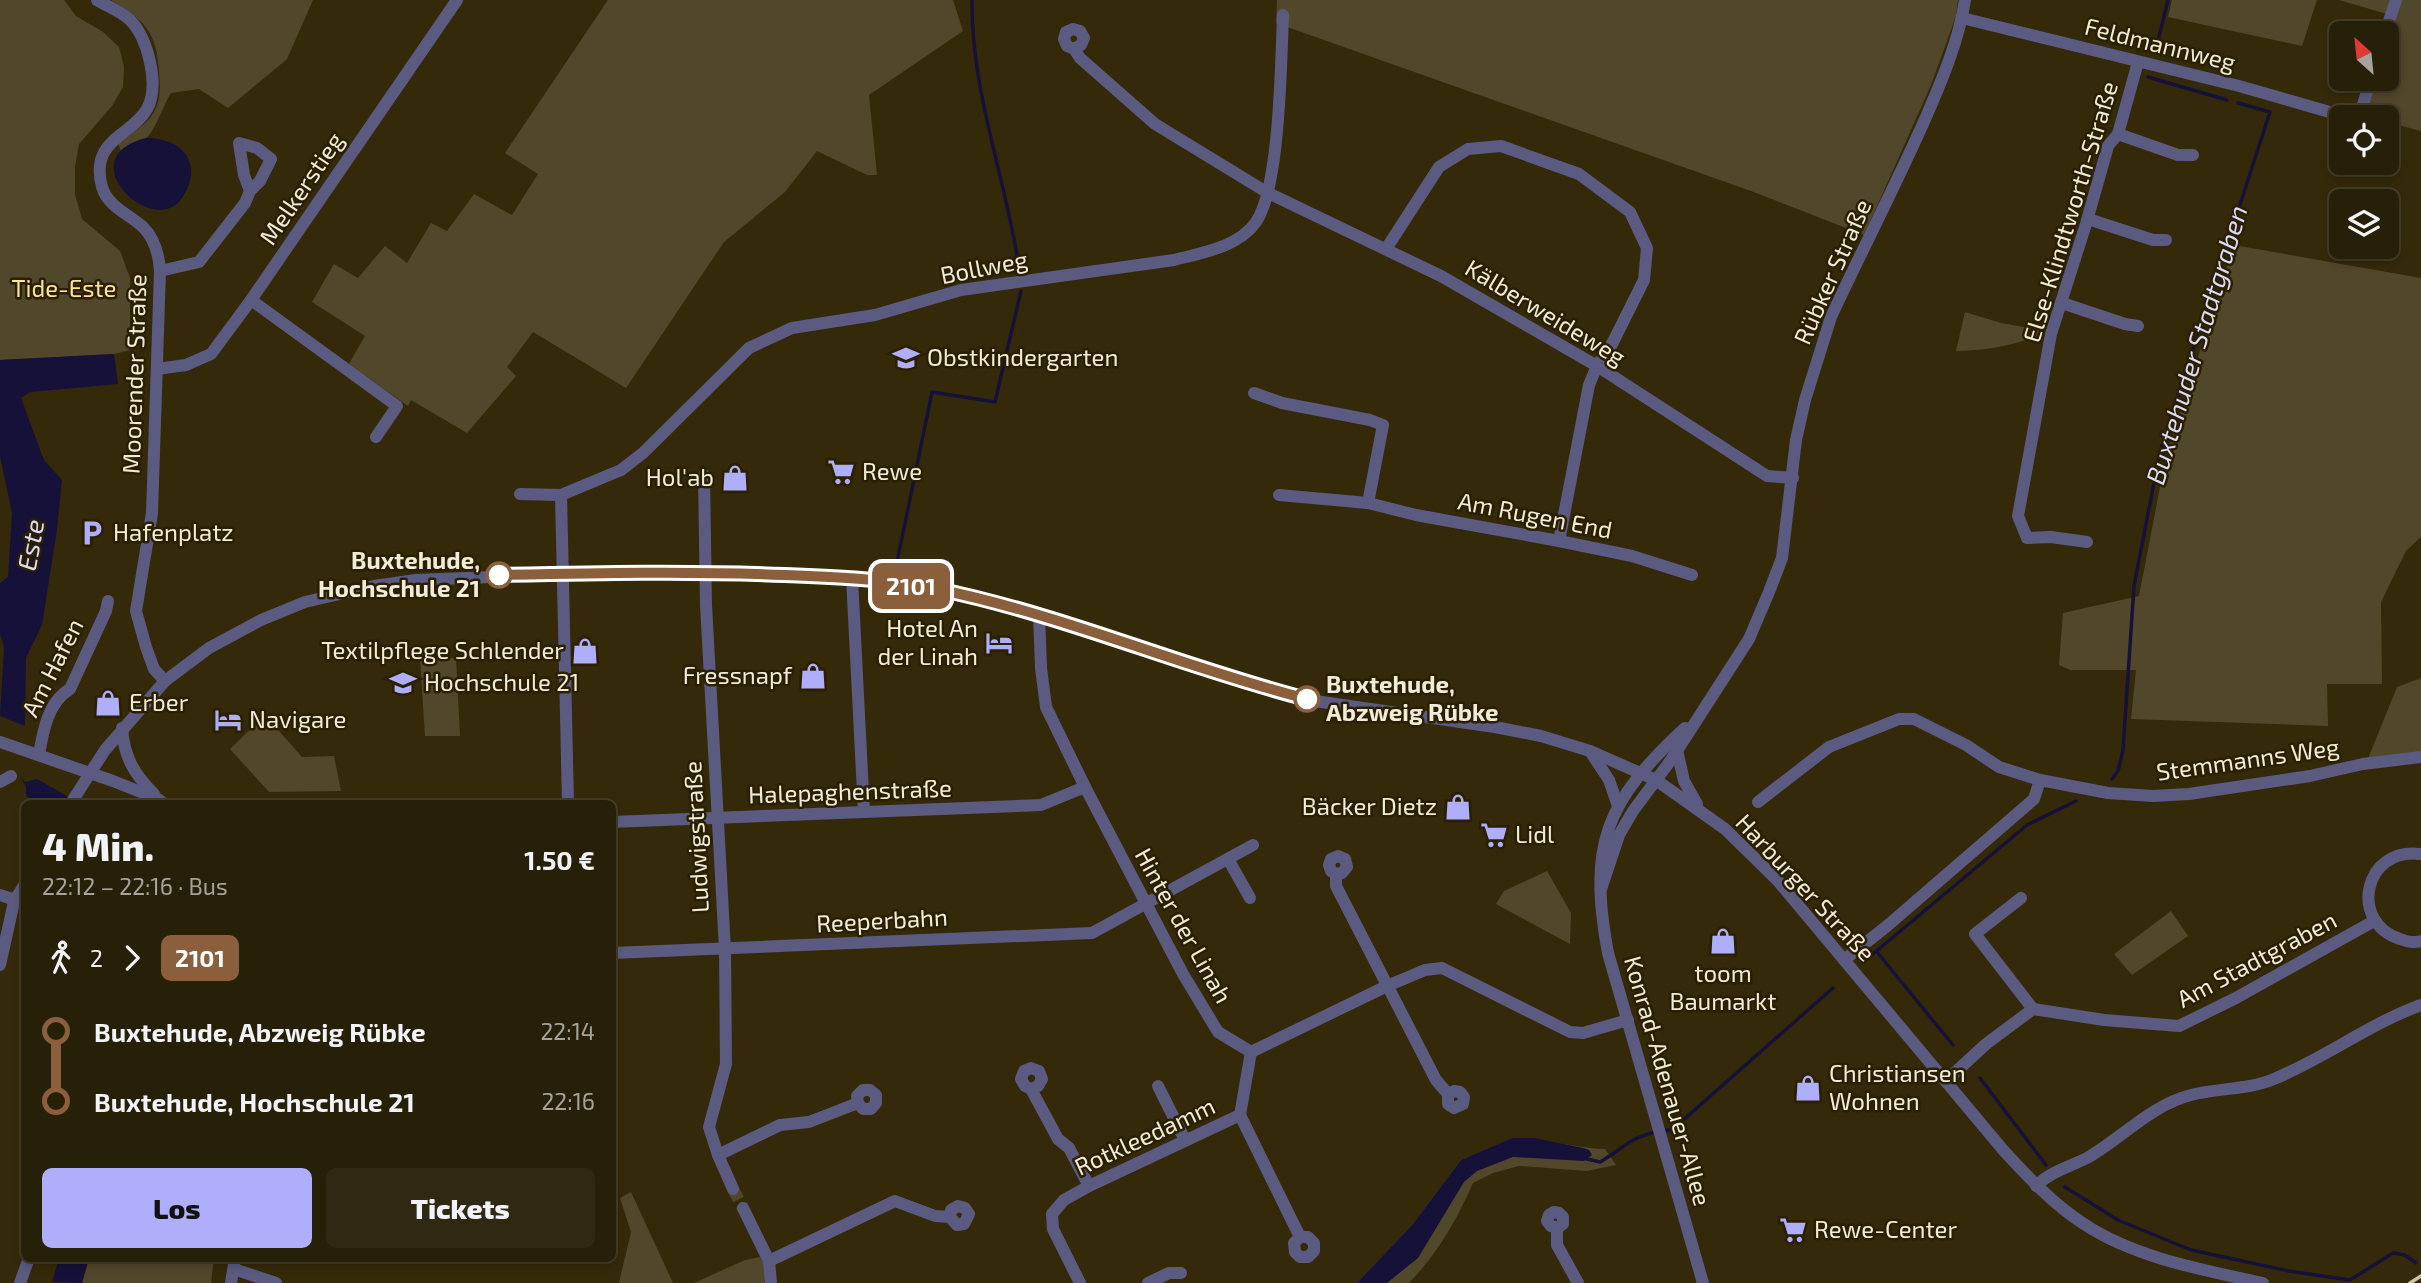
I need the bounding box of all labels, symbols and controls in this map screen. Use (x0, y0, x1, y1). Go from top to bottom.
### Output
street label: Feldmannweg (2082, 11, 2239, 76)
north arrow (2329, 21, 2399, 91)
map controls (2329, 21, 2399, 259)
street label: Else-Klindtworth-Straße (2016, 78, 2123, 346)
button: locate (2329, 105, 2399, 175)
street label: Melkerstieg (253, 127, 349, 250)
button: layers (2329, 189, 2399, 259)
street label: Rübker Straße (1787, 194, 1877, 348)
water label: Buxtehuder Stadtgraben (2138, 201, 2253, 488)
street label: Bollweg (938, 244, 1030, 289)
street label: Kälberweideweg (1460, 252, 1631, 371)
park label: Tide-Este (12, 273, 116, 302)
street label: Moorender Straße (116, 274, 151, 474)
place label: Obstkindergarten (927, 342, 1118, 371)
school or university icon: Obstkindergarten (891, 343, 921, 373)
place label: Rewe (862, 456, 922, 485)
supermarket icon: Rewe (826, 457, 856, 487)
place label: Hol'ab (646, 462, 714, 491)
shop icon: Hol'ab (720, 463, 750, 493)
street label: Am Rugen End (1456, 485, 1615, 544)
water label: Este (10, 517, 49, 573)
place label: Hafenplatz (113, 517, 234, 546)
parking icon: Hafenplatz (77, 518, 107, 548)
place label: Buxtehude, Hochschule 21 (318, 545, 480, 602)
marker: Buxtehude, Hochschule 21 (486, 562, 512, 588)
line badge: 2101 (862, 563, 960, 609)
text: 2101 (886, 571, 936, 600)
street label: Am Hafen (15, 613, 89, 721)
place label: Hotel An der Linah (878, 613, 978, 670)
hotel icon: Hotel An der Linah (984, 628, 1014, 658)
place label: Textilpflege Schlender (321, 635, 564, 664)
shop icon: Textilpflege Schlender (570, 636, 600, 666)
place label: Fressnapf (683, 660, 793, 689)
shop icon: Fressnapf (798, 661, 828, 691)
place label: Hochschule 21 (424, 667, 579, 696)
school or university icon: Hochschule 21 (388, 668, 418, 698)
place label: Buxtehude, Abzweig Rübke (1326, 669, 1499, 726)
marker: Buxtehude, Abzweig Rübke (1294, 686, 1320, 712)
place label: Erber (129, 687, 189, 716)
shop icon: Erber (93, 688, 123, 718)
place label: Navigare (249, 704, 346, 733)
hotel icon: Navigare (213, 705, 243, 735)
street label: Stemmanns Weg (2155, 731, 2341, 786)
street label: Ludwigstraße (677, 760, 714, 914)
street label: Halepaghenstraße (748, 772, 952, 809)
place label: Bäcker Dietz (1302, 791, 1437, 820)
shop icon: Bäcker Dietz (1443, 792, 1473, 822)
street label: Harburger Straße (1730, 807, 1882, 967)
place label: Lidl (1515, 819, 1554, 848)
supermarket icon: Lidl (1479, 820, 1509, 850)
text: 4 Min. (42, 823, 154, 869)
street label: Hinter der Linah (1130, 843, 1239, 1008)
text: 1.50 € (524, 844, 595, 875)
text: 22:12 – 22:16 · Bus (42, 872, 228, 900)
street label: Reeperbahn (815, 902, 948, 937)
street label: Am Stadtgraben (2172, 904, 2341, 1013)
shop icon: toom Baumarkt (1708, 926, 1738, 956)
icon: walk (42, 939, 80, 977)
icon: forward (113, 939, 151, 977)
text: 2101 (175, 943, 225, 972)
text: 2 (90, 944, 103, 972)
street label: Konrad-Adenauer-Allee (1619, 952, 1718, 1209)
place label: toom Baumarkt (1670, 958, 1776, 1015)
text: Buxtehude, Abzweig Rübke (94, 1016, 426, 1047)
text: 22:14 (540, 1017, 595, 1045)
place label: Christiansen Wohnen (1829, 1058, 1966, 1115)
shop icon: Christiansen Wohnen (1793, 1073, 1823, 1103)
text: Buxtehude, Hochschule 21 (94, 1086, 415, 1117)
text: 22:16 (541, 1087, 595, 1115)
street label: Rotkleedamm (1070, 1090, 1219, 1181)
button: Los (42, 1168, 312, 1248)
button: Tickets (326, 1168, 595, 1248)
place label: Rewe-Center (1814, 1214, 1958, 1243)
supermarket icon: Rewe-Center (1778, 1215, 1808, 1245)

